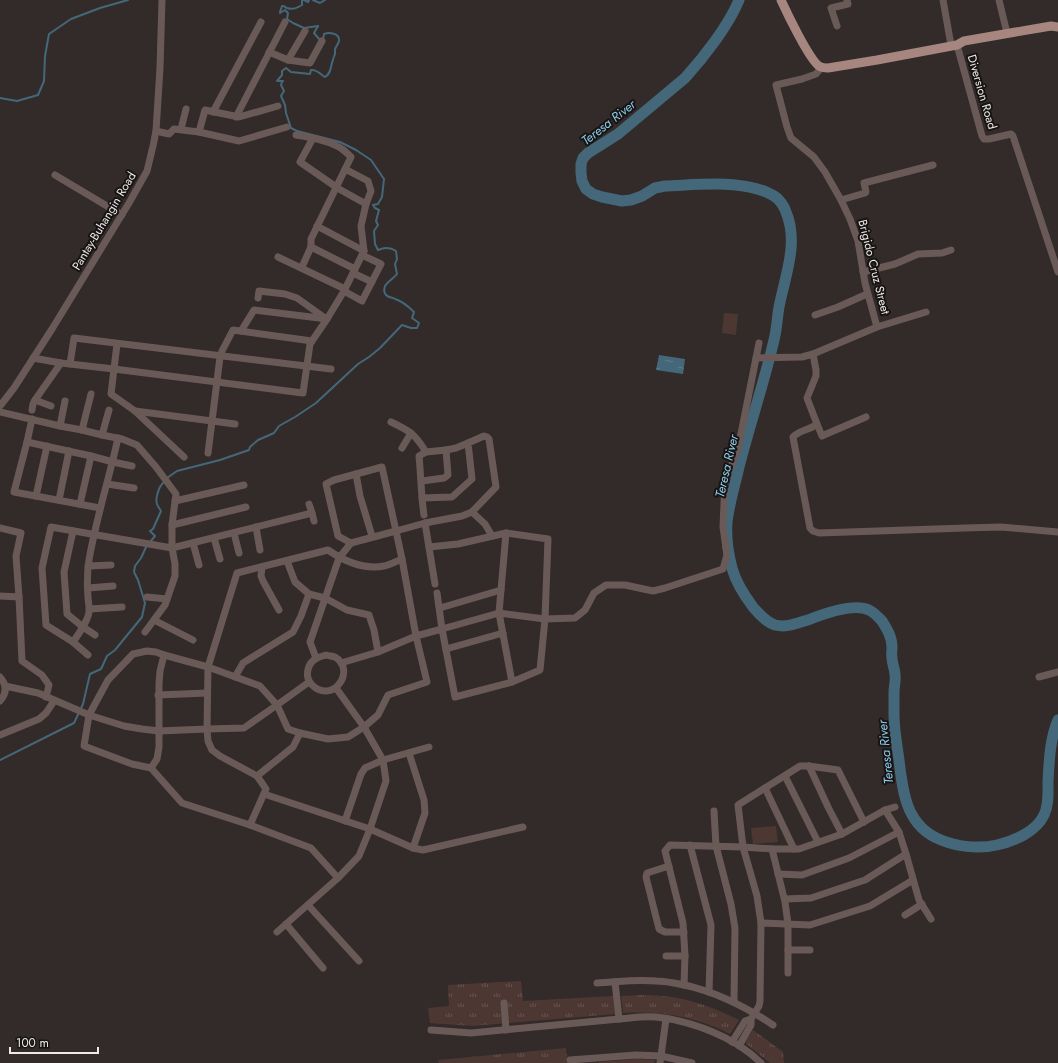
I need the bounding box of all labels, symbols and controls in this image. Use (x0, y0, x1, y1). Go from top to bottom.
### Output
street label: Diversion Road (963, 53, 1001, 131)
water label: Teresa River (577, 95, 640, 150)
street label: Pantay-Buhangin Road (67, 168, 141, 274)
street label: Brigido Cruz Street (854, 218, 895, 316)
water label: Teresa River (710, 432, 743, 500)
water label: Teresa River (873, 718, 898, 785)
scale bar (10, 1029, 98, 1055)
text: 100 m (16, 1034, 49, 1052)

